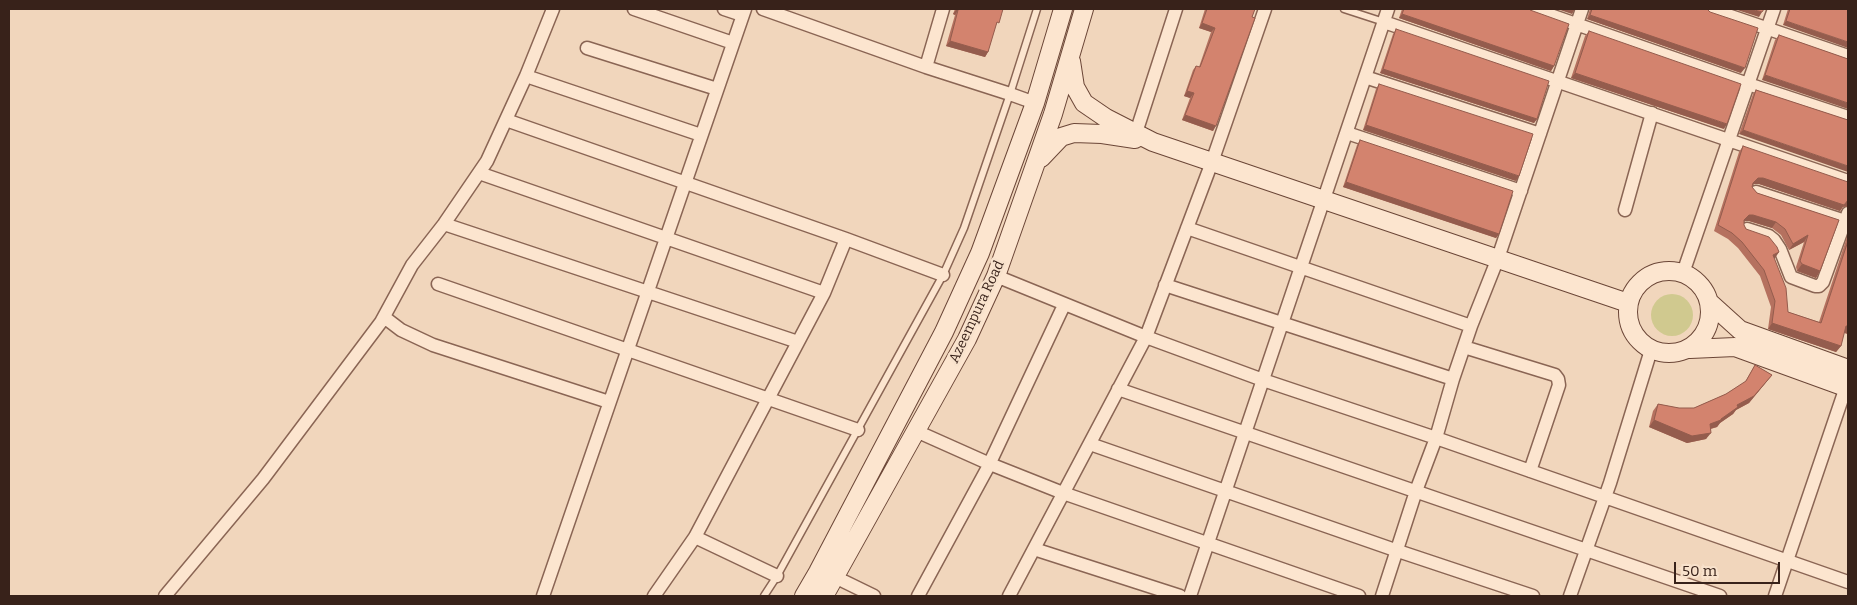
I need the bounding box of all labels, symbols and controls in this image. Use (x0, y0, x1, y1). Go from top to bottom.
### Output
street label: Azeempura Road (946, 258, 1008, 366)
scale bar (1677, 552, 1783, 584)
text: 50 m (1682, 562, 1717, 580)

